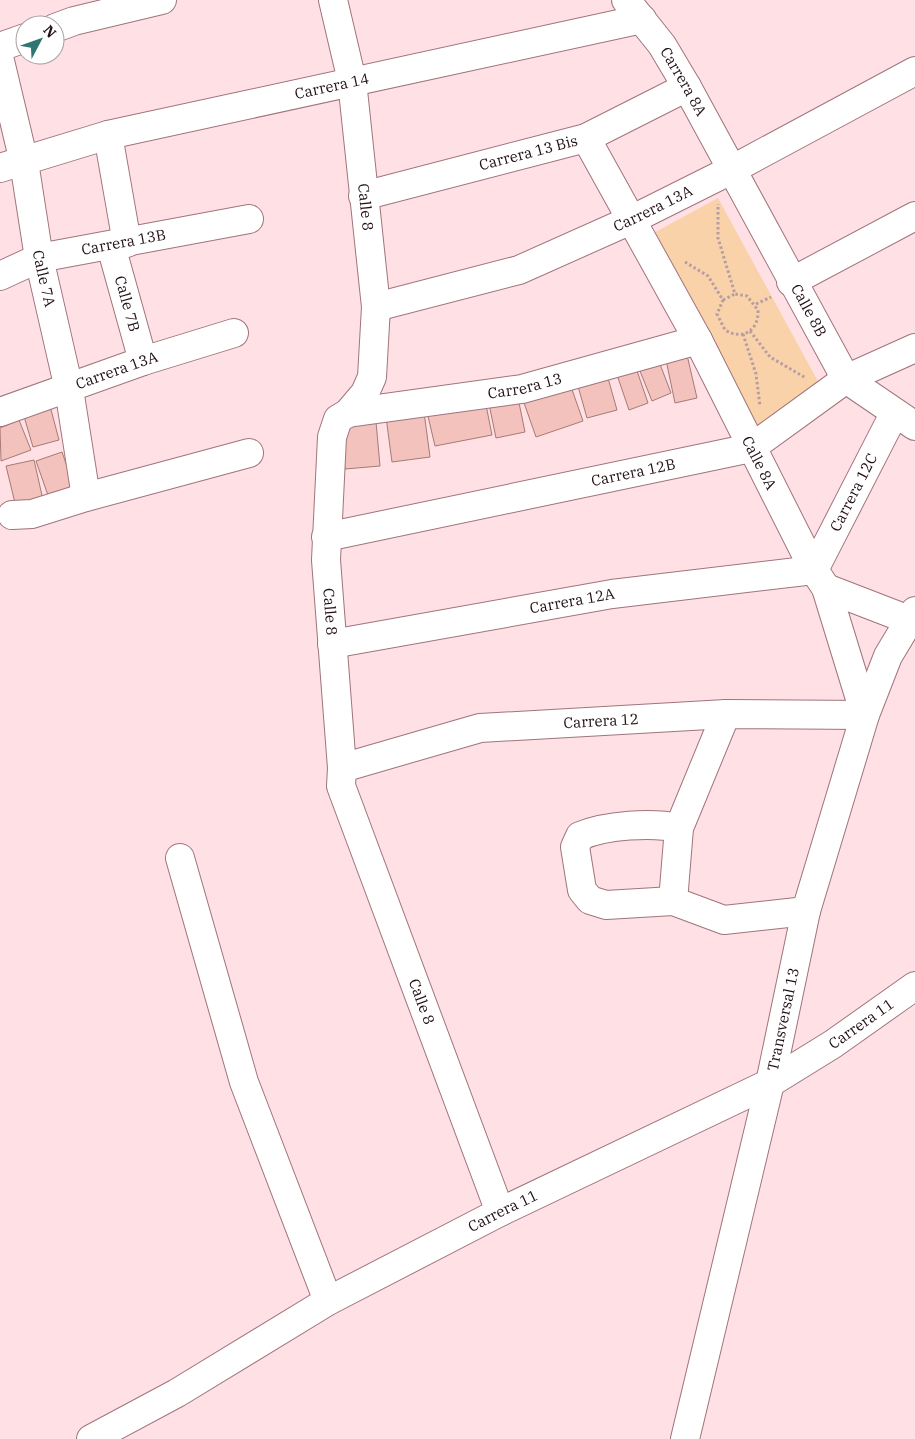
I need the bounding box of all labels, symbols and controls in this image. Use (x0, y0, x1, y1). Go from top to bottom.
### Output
north arrow (15, 15, 65, 65)
text: N (39, 21, 60, 42)
street label: Carrera 8A (656, 43, 711, 120)
street label: Carrera 14 (293, 69, 371, 103)
street label: Carrera 13 Bis (477, 131, 580, 174)
street label: Carrera 13A (610, 181, 696, 236)
street label: Calle 8 (354, 182, 378, 232)
street label: Carrera 13B (80, 225, 167, 259)
street label: Calle 7A (29, 249, 60, 309)
street label: Calle 7B (111, 273, 144, 334)
street label: Calle 8B (787, 281, 831, 340)
street label: Carrera 13A (73, 347, 161, 393)
street label: Carrera 13 (487, 368, 564, 403)
street label: Calle 8A (738, 433, 781, 493)
street label: Carrera 12C (825, 450, 881, 535)
street label: Carrera 12B (589, 454, 677, 490)
street label: Carrera 12A (528, 584, 617, 618)
street label: Calle 8 (319, 587, 342, 636)
street label: Carrera 12 (563, 709, 639, 732)
street label: Transversal 13 (763, 966, 803, 1073)
street label: Calle 8 (405, 976, 439, 1027)
street label: Carrera 11 (825, 994, 897, 1053)
street label: Carrera 11 (465, 1185, 541, 1236)

